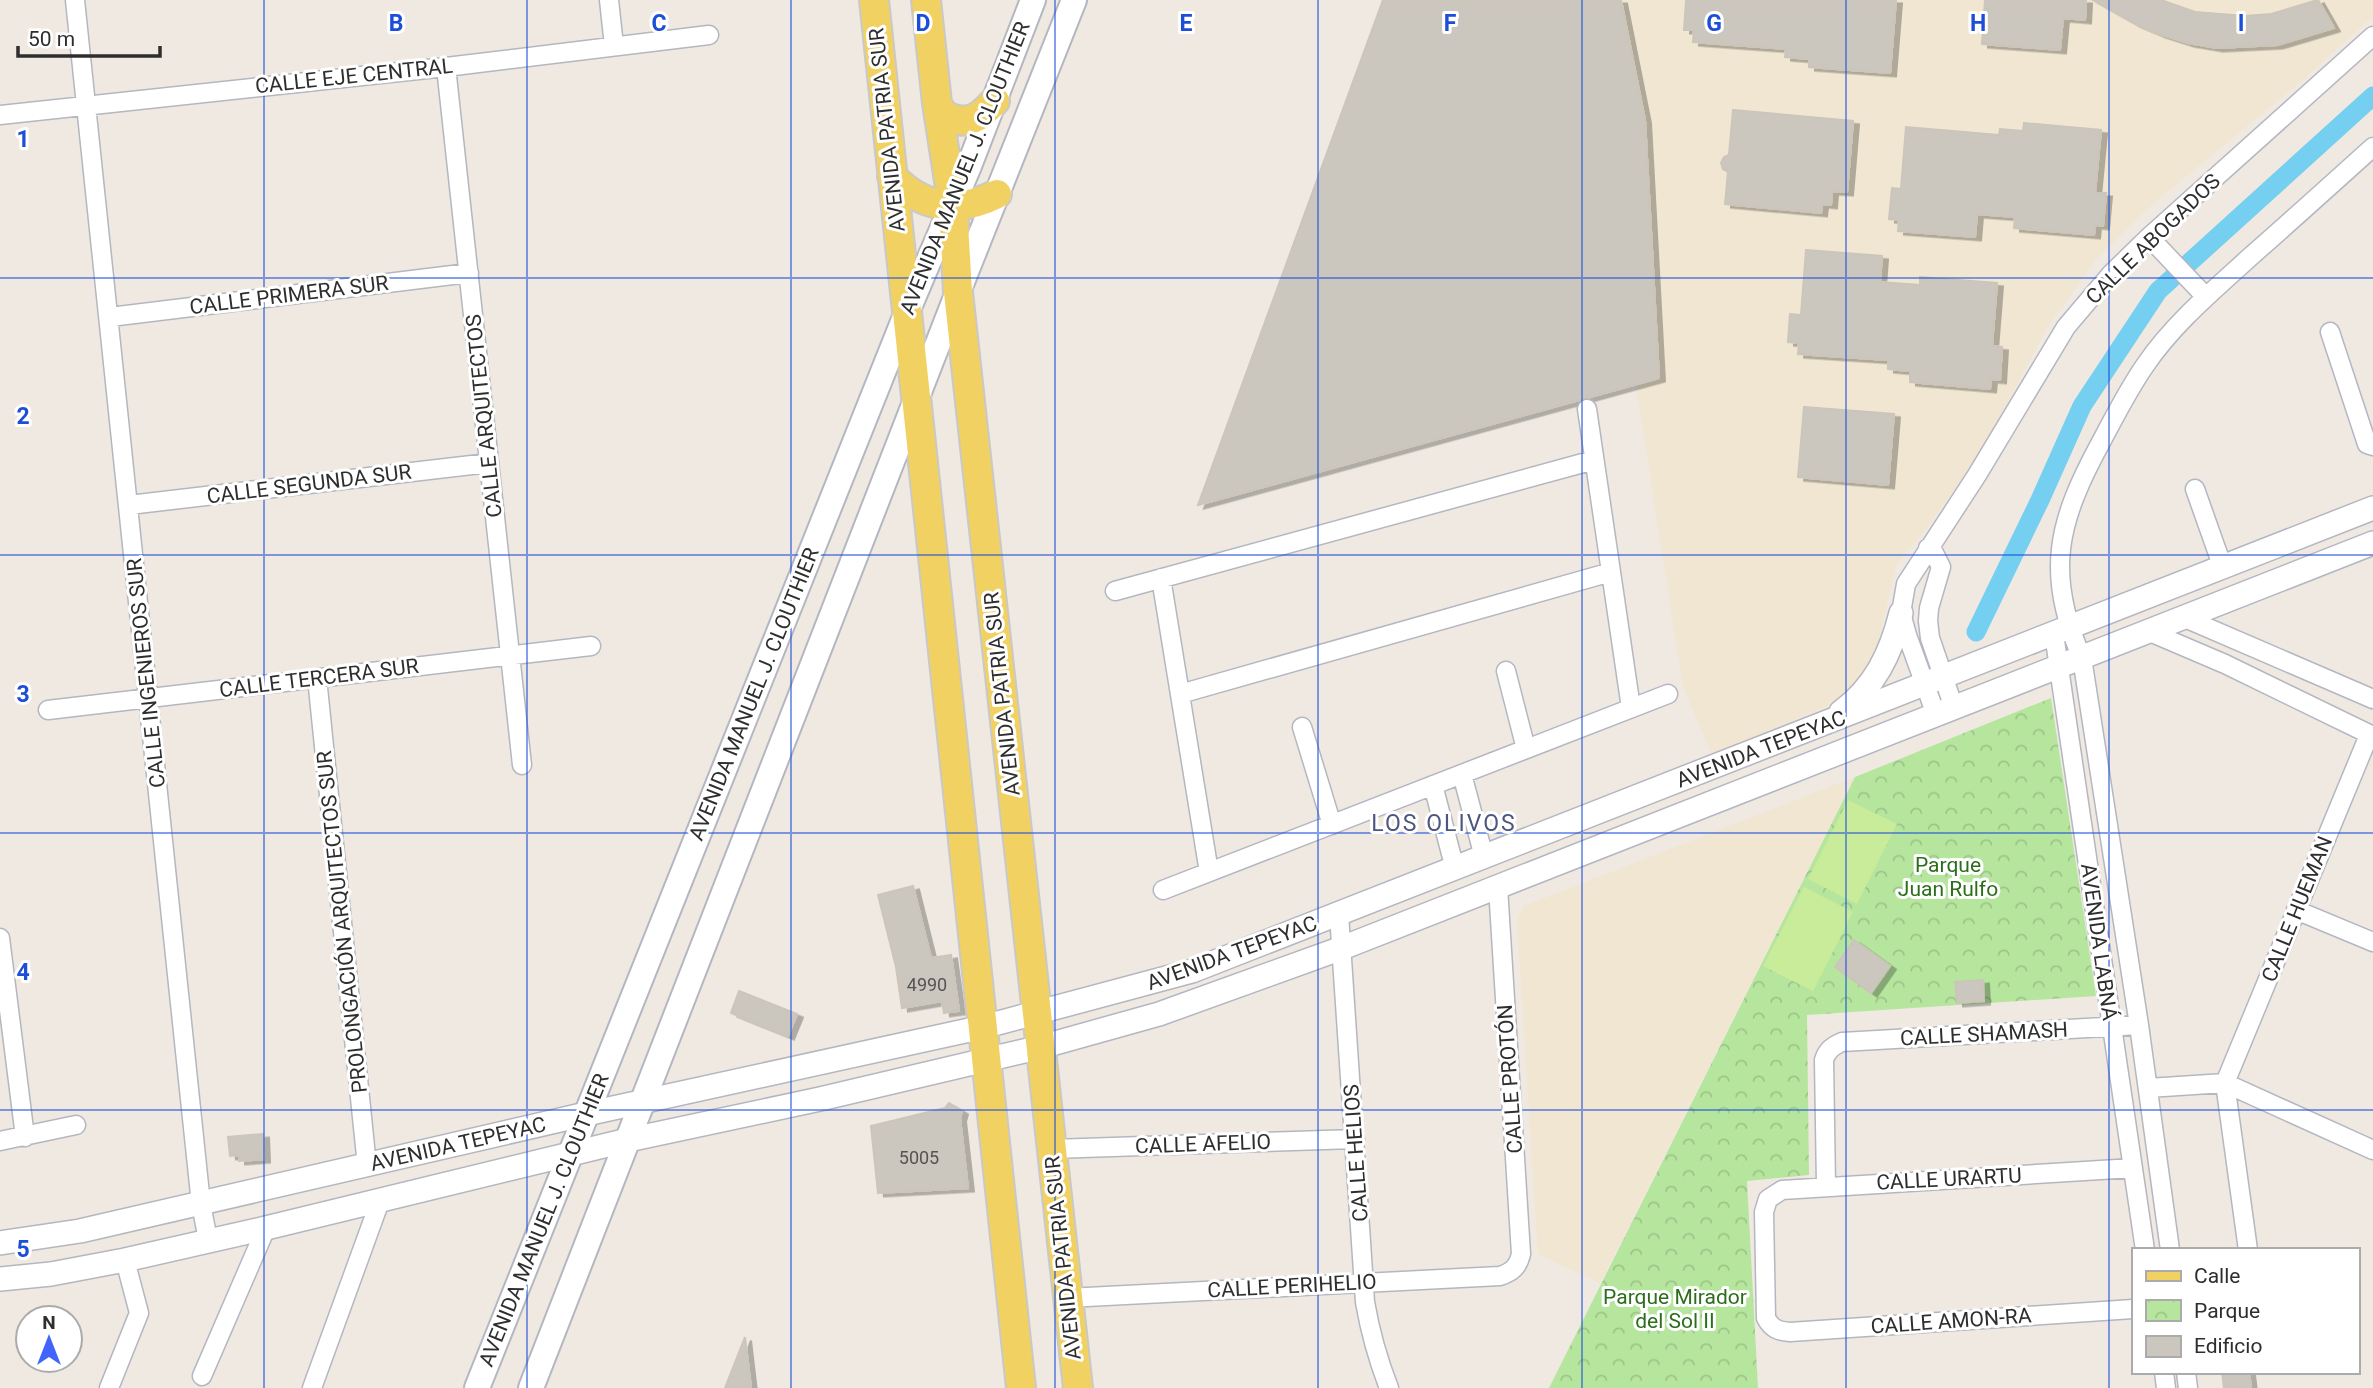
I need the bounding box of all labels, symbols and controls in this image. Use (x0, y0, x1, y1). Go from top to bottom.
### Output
text: B (389, 10, 403, 37)
text: C (651, 10, 667, 37)
text: E (1180, 10, 1193, 37)
text: F (1444, 10, 1457, 37)
text: G (1706, 10, 1722, 37)
text: H (1970, 10, 1986, 37)
text: I (2238, 10, 2244, 37)
scale bar (18, 14, 159, 58)
street label: AVENIDA MANUEL J. CLOUTHIER (895, 18, 1035, 318)
text: 50 m (28, 27, 75, 51)
street label: AVENIDA PATRIA SUR (864, 27, 910, 233)
street label: CALLE EJE CENTRAL (254, 54, 454, 98)
text: 1 (16, 126, 30, 153)
street label: CALLE ABOGADOS (2081, 169, 2225, 309)
street label: CALLE PRIMERA SUR (188, 271, 390, 319)
street label: CALLE ARQUITECTOS (461, 313, 507, 519)
text: 2 (16, 403, 30, 430)
street label: CALLE SEGUNDA SUR (205, 460, 413, 508)
street label: AVENIDA MANUEL J. CLOUTHIER (684, 544, 824, 844)
street label: CALLE INGENIEROS SUR (122, 557, 170, 789)
street label: AVENIDA PATRIA SUR (979, 591, 1025, 797)
street label: CALLE TERCERA SUR (218, 654, 420, 702)
text: 3 (16, 681, 30, 708)
street label: AVENIDA TEPEYAC (1673, 706, 1849, 792)
street label: PROLONGACIÓN ARQUITECTOS SUR (312, 750, 372, 1094)
district label: LOS OLIVOS (1371, 810, 1517, 837)
street label: CALLE HUEMAN (2257, 833, 2337, 985)
park label: Parque Juan Rulfo (1898, 853, 1998, 901)
street label: AVENIDA LABNÁ (2076, 862, 2122, 1022)
street label: AVENIDA TEPEYAC (1144, 911, 1320, 995)
text: 4 (16, 959, 30, 986)
house number: 4990 (907, 974, 947, 995)
street label: CALLE PROTÓN (1493, 1004, 1527, 1154)
street label: CALLE SHAMASH (1899, 1018, 2069, 1050)
street label: AVENIDA MANUEL J. CLOUTHIER (474, 1070, 614, 1370)
street label: CALLE HELIOS (1339, 1083, 1373, 1223)
street label: AVENIDA TEPEYAC (368, 1112, 548, 1176)
street label: CALLE AFELIO (1135, 1130, 1271, 1158)
house number: 5005 (899, 1147, 939, 1168)
street label: AVENIDA PATRIA SUR (1040, 1155, 1086, 1361)
street label: CALLE URARTU (1876, 1163, 2022, 1195)
text: 5 (16, 1236, 30, 1263)
legend (2132, 1248, 2359, 1374)
text: Calle (2194, 1264, 2240, 1288)
street label: CALLE PERIHELIO (1207, 1270, 1377, 1302)
park label: Parque Mirador del Sol II (1603, 1285, 1747, 1333)
text: Parque (2194, 1299, 2260, 1323)
street label: CALLE AMON-RA (1870, 1303, 2032, 1339)
north arrow (14, 1304, 84, 1374)
text: N (42, 1311, 56, 1334)
text: Edificio (2194, 1334, 2262, 1358)

